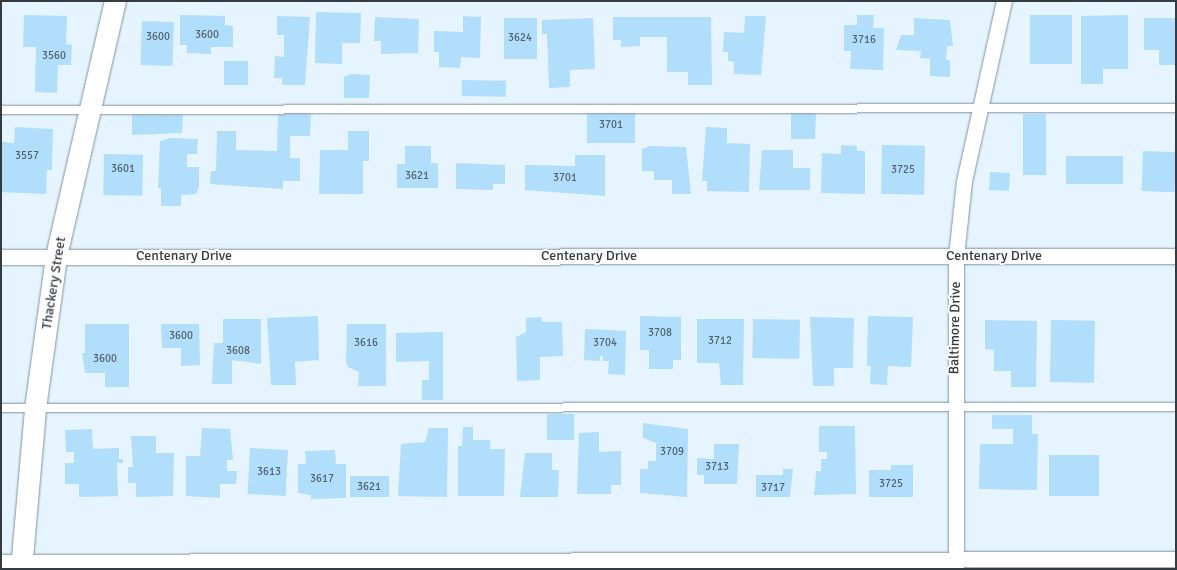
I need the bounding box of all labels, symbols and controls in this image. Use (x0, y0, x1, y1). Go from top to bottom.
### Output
house number: 3600 (195, 28, 219, 42)
house number: 3600 (146, 30, 170, 44)
house number: 3624 (508, 31, 532, 45)
house number: 3716 (852, 33, 876, 47)
house number: 3560 (42, 49, 66, 63)
house number: 3701 (599, 118, 623, 132)
house number: 3557 (15, 149, 39, 163)
house number: 3601 (111, 162, 135, 176)
house number: 3725 (891, 163, 915, 177)
house number: 3621 (405, 169, 429, 183)
house number: 3701 (553, 171, 577, 185)
street label: Thackery Street (38, 236, 70, 330)
street label: Centenary Drive (136, 248, 232, 264)
street label: Centenary Drive (541, 248, 637, 264)
street label: Centenary Drive (946, 248, 1042, 264)
street label: Baltimore Drive (946, 281, 964, 375)
house number: 3708 (648, 326, 672, 340)
house number: 3600 (169, 329, 193, 343)
house number: 3712 (708, 334, 732, 348)
house number: 3616 (354, 336, 378, 350)
house number: 3704 (593, 336, 617, 350)
house number: 3608 (226, 344, 250, 358)
house number: 3600 (93, 352, 117, 366)
house number: 3709 (660, 445, 684, 459)
house number: 3713 (705, 460, 729, 474)
house number: 3613 (257, 465, 281, 479)
house number: 3617 (310, 472, 334, 486)
house number: 3725 (879, 477, 903, 491)
house number: 3621 (357, 480, 381, 494)
house number: 3717 (761, 481, 785, 495)

